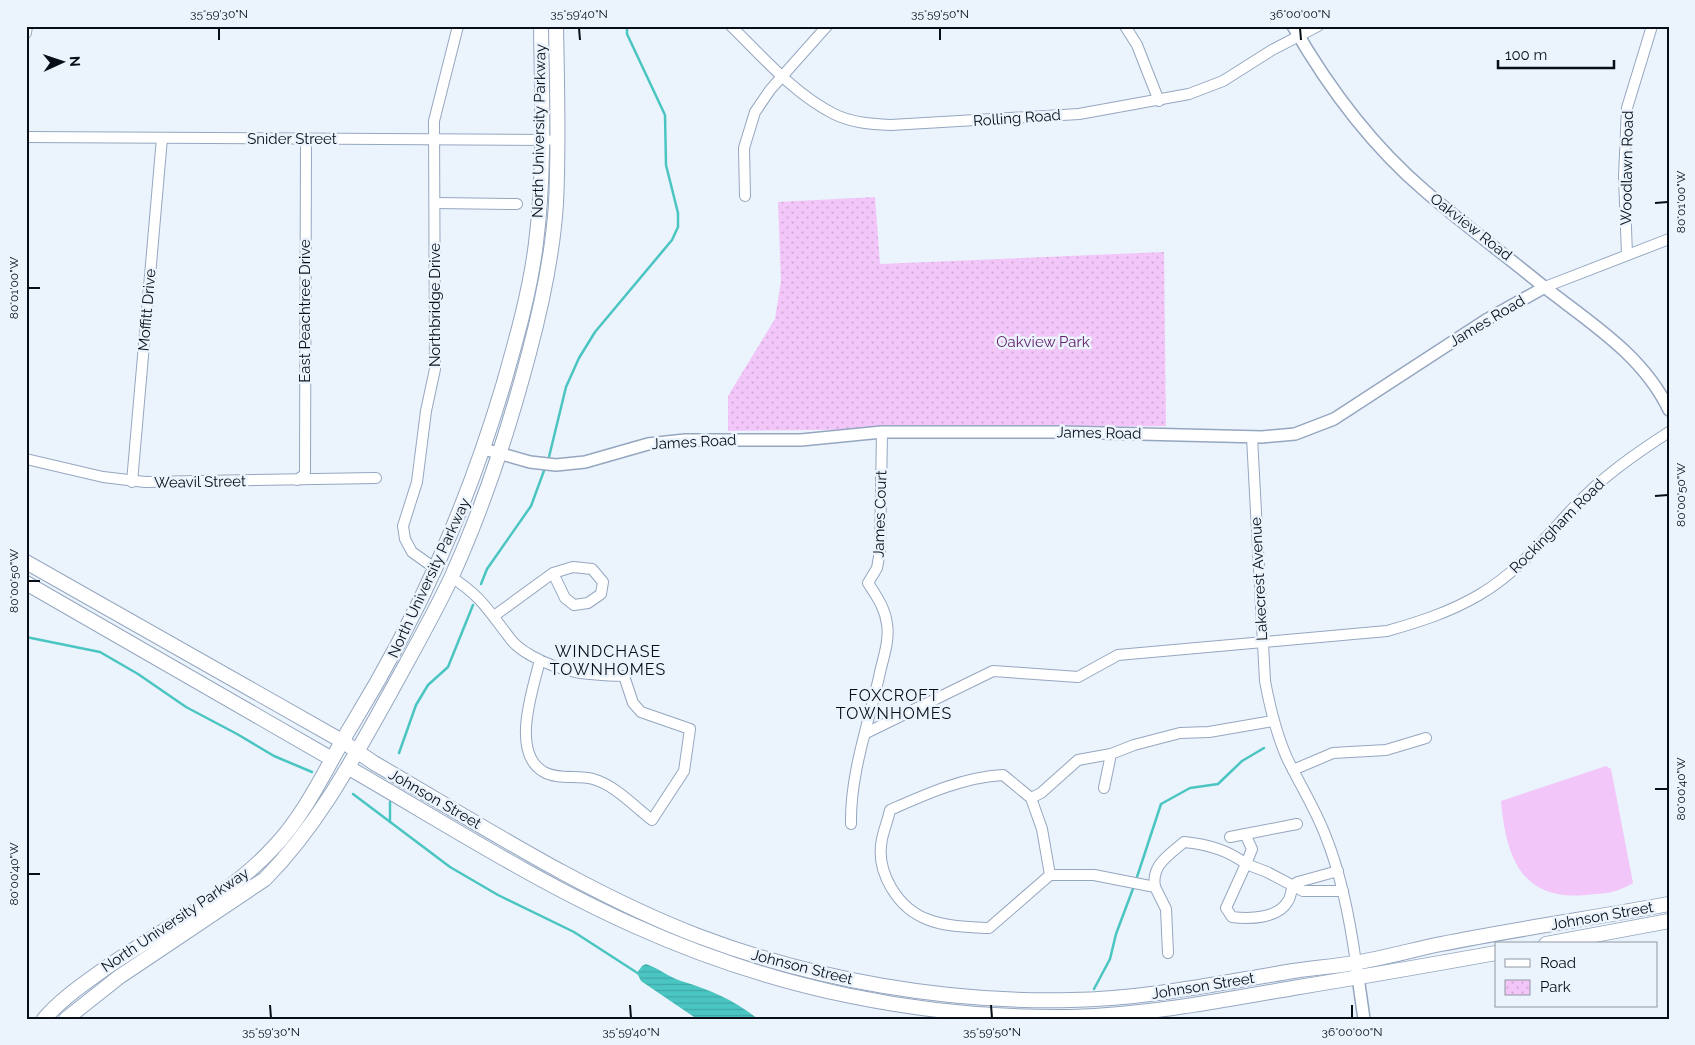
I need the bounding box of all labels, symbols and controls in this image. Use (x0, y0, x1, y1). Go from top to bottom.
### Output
text: 35°59'30"N (190, 7, 248, 21)
text: 35°59'40"N (550, 7, 608, 21)
text: 35°59'50"N (911, 7, 969, 21)
text: 36°00'00"N (1270, 7, 1330, 21)
north arrow (38, 38, 88, 88)
scale bar (1498, 38, 1614, 70)
street label: North University Parkway (528, 44, 550, 218)
text: 100 m (1505, 46, 1547, 64)
text: N (67, 56, 83, 67)
street label: Rolling Road (973, 106, 1061, 130)
street label: Woodlawn Road (1617, 111, 1637, 225)
street label: Snider Street (247, 130, 337, 148)
text: 80°01'00"W (1674, 170, 1688, 233)
street label: Oakview Road (1427, 189, 1515, 265)
street label: East Peachtree Drive (296, 239, 314, 383)
street label: Northbridge Drive (426, 243, 444, 367)
text: 80°01'00"W (7, 256, 21, 319)
street label: Moffitt Drive (134, 268, 160, 352)
street label: James Road (1446, 291, 1528, 351)
park label: Oakview Park (996, 333, 1090, 351)
street label: James Road (1056, 423, 1142, 443)
street label: James Road (651, 431, 737, 453)
text: 80°00'50"W (1674, 463, 1688, 527)
street label: James Court (869, 470, 891, 558)
street label: Weavil Street (154, 472, 246, 492)
street label: Rockingham Road (1506, 475, 1608, 577)
street label: North University Parkway (384, 495, 474, 661)
street label: Lakecrest Avenue (1247, 517, 1271, 641)
text: 80°00'50"W (7, 549, 21, 613)
district label: WINDCHASE TOWNHOMES (550, 642, 666, 679)
district label: FOXCROFT TOWNHOMES (836, 686, 952, 723)
text: 80°00'40"W (1674, 757, 1688, 821)
street label: Johnson Street (386, 765, 484, 833)
text: 80°00'40"W (7, 842, 21, 906)
street label: North University Parkway (98, 864, 252, 976)
street label: Johnson Street (1549, 898, 1655, 934)
legend (1495, 942, 1658, 1008)
street label: Johnson Street (749, 946, 855, 988)
text: Road (1540, 954, 1576, 972)
street label: Johnson Street (1150, 969, 1256, 1003)
text: Park (1540, 978, 1571, 996)
text: 35°59'30"N (242, 1025, 300, 1039)
text: 35°59'40"N (602, 1025, 660, 1039)
text: 35°59'50"N (963, 1025, 1021, 1039)
text: 36°00'00"N (1322, 1025, 1382, 1039)

